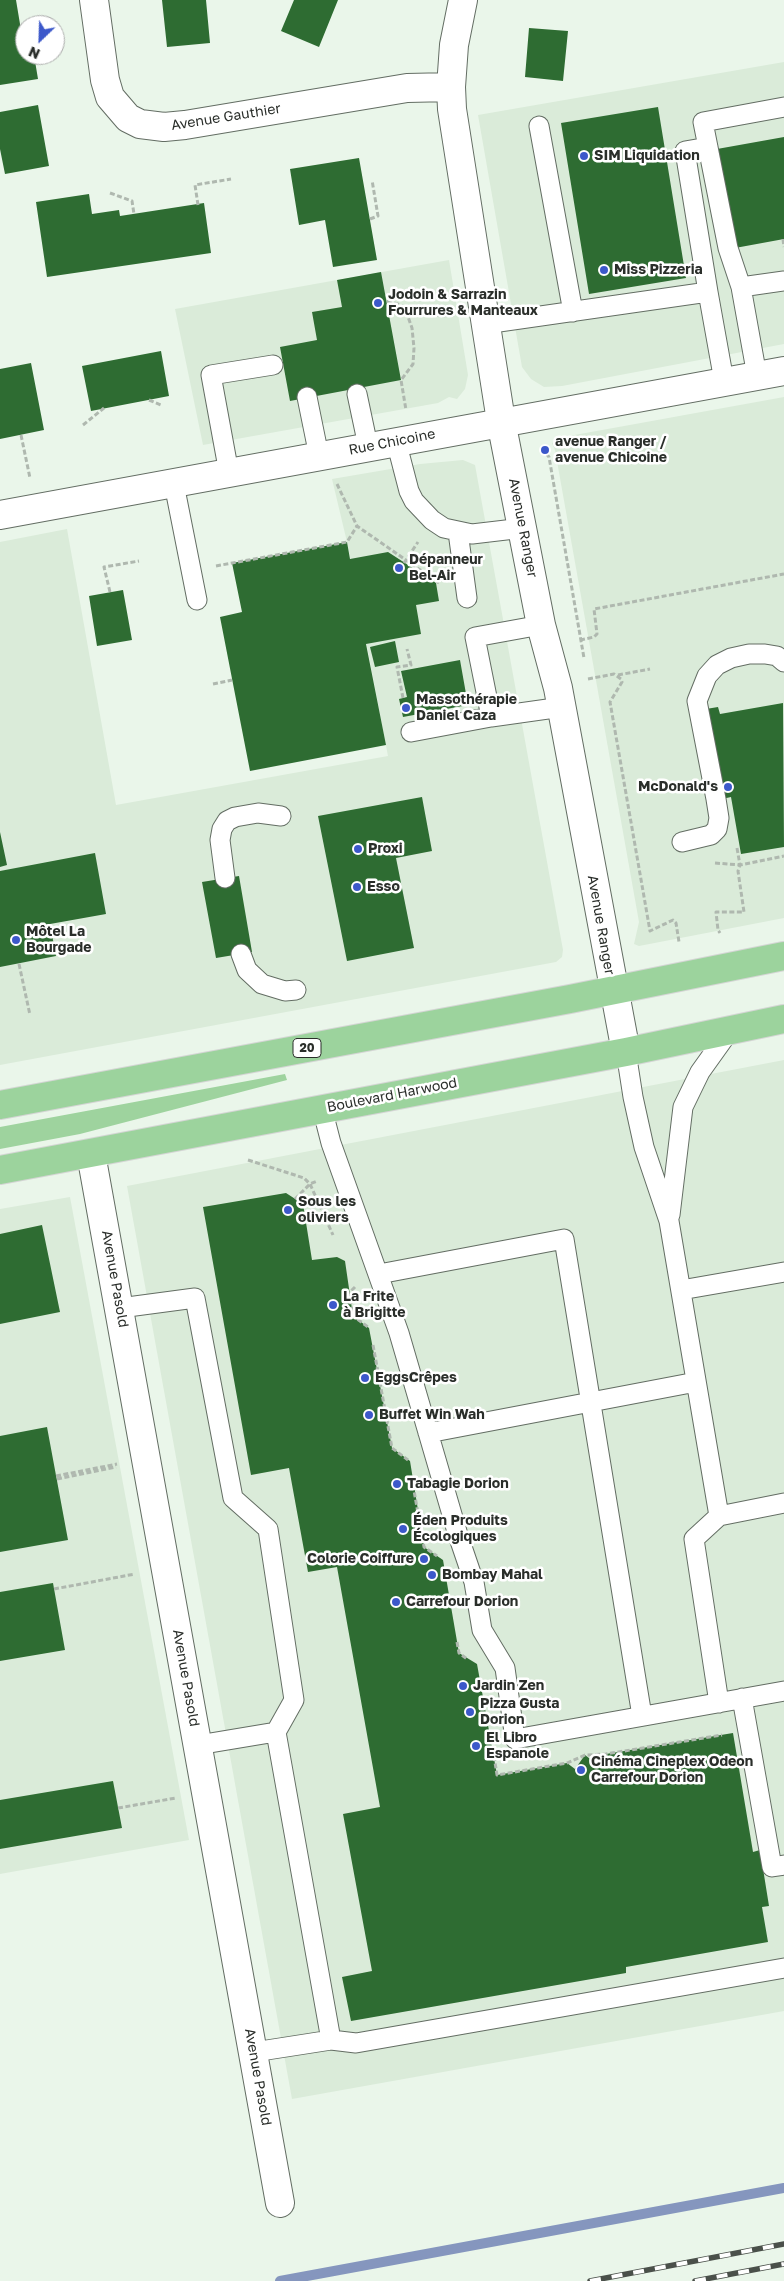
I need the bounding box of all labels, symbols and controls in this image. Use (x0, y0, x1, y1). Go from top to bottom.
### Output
north arrow (15, 15, 65, 65)
text: N (26, 43, 42, 63)
street label: Avenue Gauthier (170, 100, 282, 134)
place label: SIM Liquidation (594, 148, 700, 164)
marker: SIM Liquidation (578, 150, 590, 162)
place label: Miss Pizzeria (614, 262, 703, 278)
marker: Miss Pizzeria (598, 264, 610, 276)
place label: Jodoin & Sarrazin Fourrures & Manteaux (388, 287, 538, 320)
marker: Jodoin & Sarrazin Fourrures & Manteaux (372, 297, 384, 309)
street label: Rue Chicoine (347, 425, 437, 459)
place label: avenue Ranger / avenue Chicoine (555, 434, 667, 467)
marker: avenue Ranger / avenue Chicoine (539, 444, 551, 456)
street label: Avenue Ranger (505, 477, 541, 579)
place label: Dépanneur Bel-Air (409, 552, 483, 584)
marker: Dépanneur Bel-Air (393, 562, 405, 574)
place label: Massothérapie Daniel Caza (416, 692, 517, 724)
marker: Massothérapie Daniel Caza (400, 702, 412, 714)
place label: McDonald's (638, 779, 718, 795)
marker: McDonald's (722, 781, 734, 793)
place label: Proxi (368, 841, 403, 857)
marker: Proxi (352, 843, 364, 855)
street label: Avenue Ranger (584, 874, 618, 976)
place label: Esso (367, 879, 400, 895)
marker: Esso (351, 881, 363, 893)
place label: Môtel La Bourgade (26, 924, 91, 956)
marker: Môtel La Bourgade (10, 934, 22, 946)
road number: 20 (293, 1038, 321, 1058)
street label: Boulevard Harwood (326, 1074, 458, 1116)
place label: Sous les oliviers (298, 1194, 356, 1226)
marker: Sous les oliviers (282, 1204, 294, 1216)
street label: Avenue Pasold (98, 1229, 132, 1329)
place label: La Frite à Brigitte (343, 1289, 406, 1321)
marker: La Frite à Brigitte (327, 1299, 339, 1311)
place label: EggsCrêpes (375, 1370, 457, 1386)
marker: EggsCrêpes (359, 1372, 371, 1384)
place label: Buffet Win Wah (379, 1407, 485, 1423)
marker: Buffet Win Wah (363, 1409, 375, 1421)
place label: Tabagie Dorion (407, 1476, 509, 1492)
marker: Tabagie Dorion (391, 1478, 403, 1490)
place label: Éden Produits Écologiques (413, 1513, 508, 1545)
marker: Éden Produits Écologiques (397, 1523, 409, 1535)
place label: Colorie Coiffure (307, 1551, 414, 1567)
marker: Colorie Coiffure (418, 1553, 430, 1565)
place label: Bombay Mahal (442, 1567, 543, 1583)
marker: Bombay Mahal (426, 1569, 438, 1581)
place label: Carrefour Dorion (406, 1594, 518, 1610)
marker: Carrefour Dorion (390, 1596, 402, 1608)
street label: Avenue Pasold (169, 1628, 203, 1728)
place label: Jardin Zen (473, 1678, 544, 1694)
marker: Jardin Zen (457, 1680, 469, 1692)
place label: Pizza Gusta Dorion (480, 1696, 559, 1728)
marker: Pizza Gusta Dorion (464, 1706, 476, 1718)
place label: El Libro Espanole (486, 1730, 549, 1762)
marker: El Libro Espanole (470, 1740, 482, 1752)
place label: Cinéma Cineplex Odeon Carrefour Dorion (591, 1754, 753, 1786)
marker: Cinéma Cineplex Odeon Carrefour Dorion (575, 1764, 587, 1776)
street label: Avenue Pasold (241, 2027, 275, 2127)

